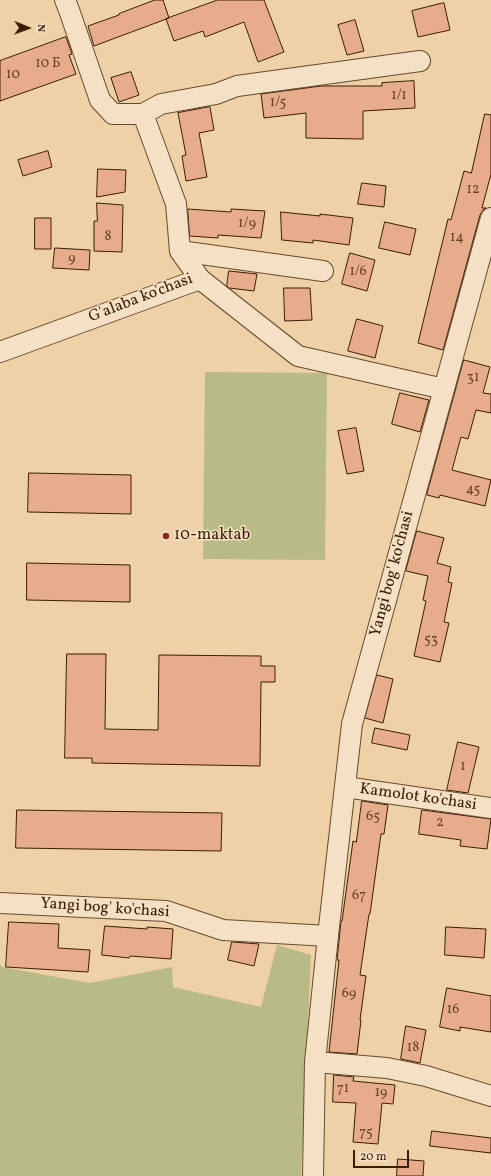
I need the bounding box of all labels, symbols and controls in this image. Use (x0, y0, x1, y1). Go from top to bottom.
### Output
north arrow (8, 8, 48, 48)
text: N (33, 24, 48, 32)
house number: 10 Б (35, 56, 61, 72)
house number: 10 (6, 67, 20, 83)
house number: 1/1 (391, 88, 407, 104)
house number: 1/5 (270, 95, 286, 111)
house number: 12 (467, 182, 479, 198)
house number: 1/9 (238, 216, 256, 232)
house number: 8 (104, 229, 112, 245)
house number: 14 (450, 230, 464, 246)
house number: 9 (68, 251, 76, 267)
house number: 1/6 (349, 264, 367, 280)
street label: G'alaba ko'chasi (86, 270, 196, 328)
house number: 31 (467, 370, 479, 386)
house number: 45 (466, 482, 480, 498)
street label: Yangi bog' ko'chasi (367, 509, 419, 639)
place label: 10-maktab (174, 526, 250, 546)
marker: 10-maktab (161, 531, 171, 541)
house number: 53 (424, 632, 438, 648)
house number: 1 (460, 759, 466, 775)
street label: Kamolot ko'chasi (358, 780, 478, 816)
house number: 65 (366, 809, 380, 825)
house number: 2 (436, 815, 444, 831)
house number: 67 (352, 888, 366, 904)
street label: Yangi bog' ko'chasi (40, 895, 170, 923)
house number: 69 (342, 986, 356, 1002)
house number: 16 (447, 1002, 459, 1018)
house number: 18 (407, 1040, 419, 1056)
house number: 71 (337, 1081, 349, 1097)
house number: 19 (375, 1085, 387, 1101)
house number: 75 (359, 1125, 373, 1141)
scale bar (355, 1142, 411, 1168)
text: 20 m (360, 1149, 387, 1165)

